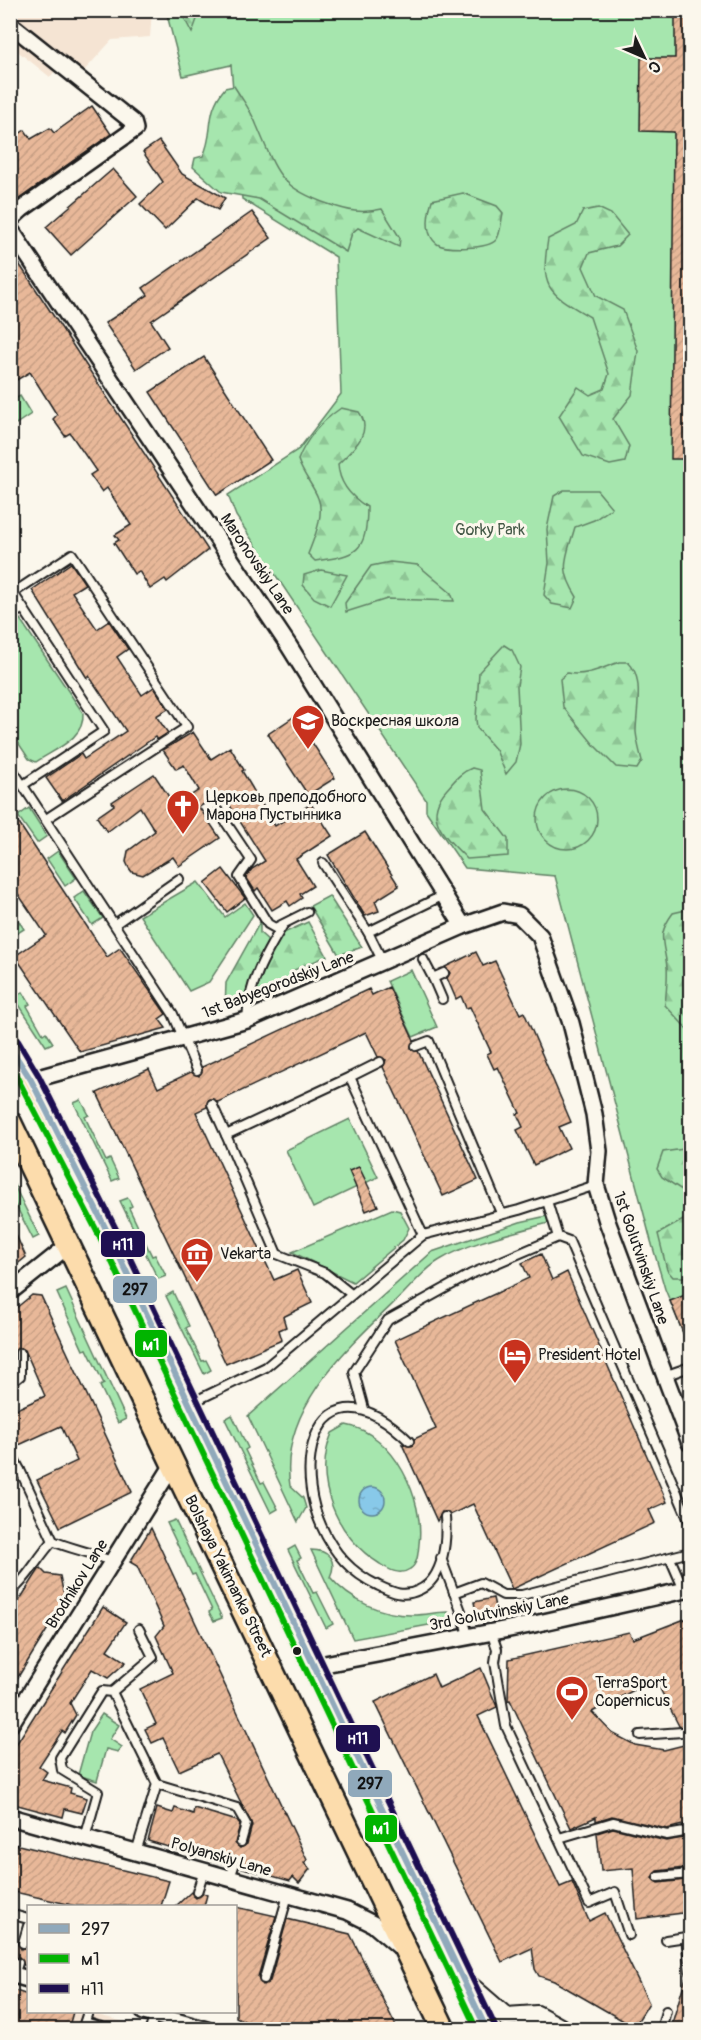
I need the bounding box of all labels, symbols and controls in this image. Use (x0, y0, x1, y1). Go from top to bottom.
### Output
north arrow (614, 27, 674, 87)
text: С (643, 56, 665, 77)
street label: Maronovskiy Lane (216, 510, 298, 619)
park label: Gorky Park (455, 520, 525, 540)
school or university icon: Воскресная школа (290, 703, 326, 750)
place label: Воскресная школа (331, 711, 459, 731)
place label: Церковь преподобного Марона Пустынника (206, 787, 367, 825)
church icon: Церковь преподобного Марона Пустынника (165, 788, 201, 835)
street label: 1st Babyegorodskiy Lane (199, 947, 357, 1023)
street label: 1st Golutvinskiy Lane (609, 1189, 673, 1327)
line badge: н11 (100, 1230, 146, 1258)
text: н11 (113, 1235, 133, 1255)
museum icon: Vekarta (179, 1236, 215, 1283)
place label: Vekarta (220, 1244, 271, 1264)
line badge: 297 (112, 1275, 158, 1304)
text: 297 (122, 1280, 148, 1300)
line badge: м1 (134, 1329, 168, 1358)
text: м1 (143, 1335, 159, 1355)
hotel icon: President Hotel (497, 1337, 533, 1384)
place label: President Hotel (538, 1345, 641, 1365)
street label: Bolshaya Yakimanka Street (180, 1492, 276, 1661)
street label: Brodnikov Lane (42, 1536, 112, 1632)
street label: 3rd Golutvinskiy Lane (428, 1589, 571, 1635)
unlabelled marker (291, 1645, 303, 1657)
place label: TerraSport Copernicus (595, 1673, 670, 1711)
sports icon: TerraSport Copernicus (554, 1674, 590, 1721)
line badge: н11 (335, 1724, 381, 1753)
text: н11 (348, 1729, 368, 1749)
line badge: 297 (347, 1769, 393, 1798)
text: 297 (357, 1774, 383, 1794)
line badge: м1 (364, 1814, 398, 1843)
text: м1 (373, 1819, 389, 1839)
street label: Polyanskiy Lane (168, 1833, 274, 1881)
legend (27, 1905, 237, 2013)
text: 297 (81, 1918, 110, 1941)
text: м1 (81, 1948, 100, 1971)
text: н11 (81, 1978, 104, 2001)

